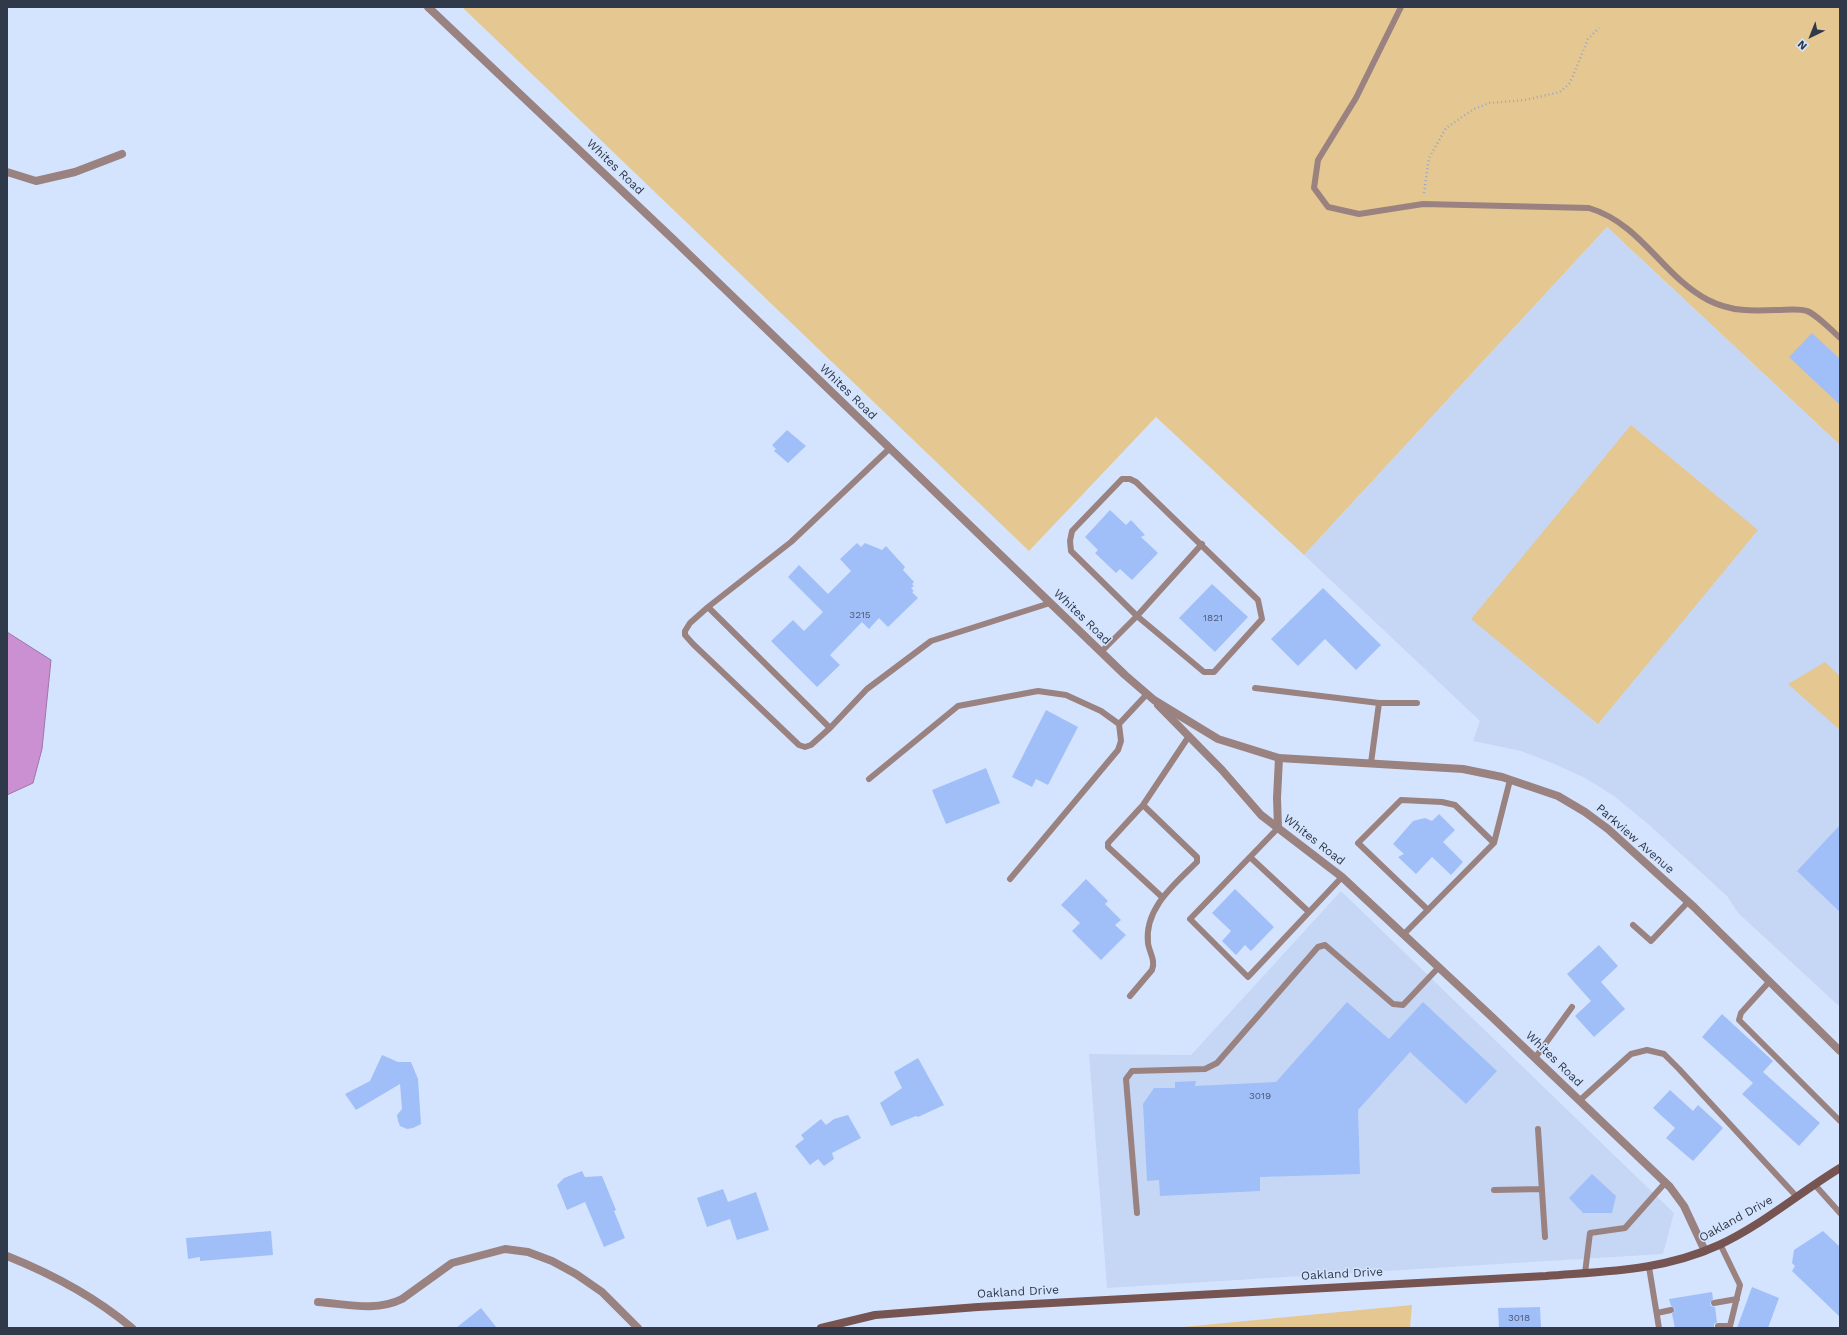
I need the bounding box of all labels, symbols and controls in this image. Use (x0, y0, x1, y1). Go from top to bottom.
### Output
north arrow (1791, 16, 1831, 56)
text: N (1795, 38, 1810, 53)
street label: Whites Road (583, 136, 647, 198)
street label: Whites Road (816, 361, 880, 423)
street label: Whites Road (1050, 586, 1114, 648)
house number: 3215 (849, 609, 871, 621)
house number: 1821 (1203, 612, 1223, 624)
street label: Parkview Avenue (1593, 801, 1677, 877)
street label: Whites Road (1280, 812, 1348, 868)
street label: Whites Road (1522, 1028, 1586, 1090)
house number: 3019 (1249, 1090, 1271, 1102)
street label: Oakland Drive (1697, 1193, 1775, 1245)
street label: Oakland Drive (1301, 1265, 1383, 1283)
street label: Oakland Drive (977, 1283, 1059, 1301)
house number: 3018 (1508, 1312, 1530, 1324)

